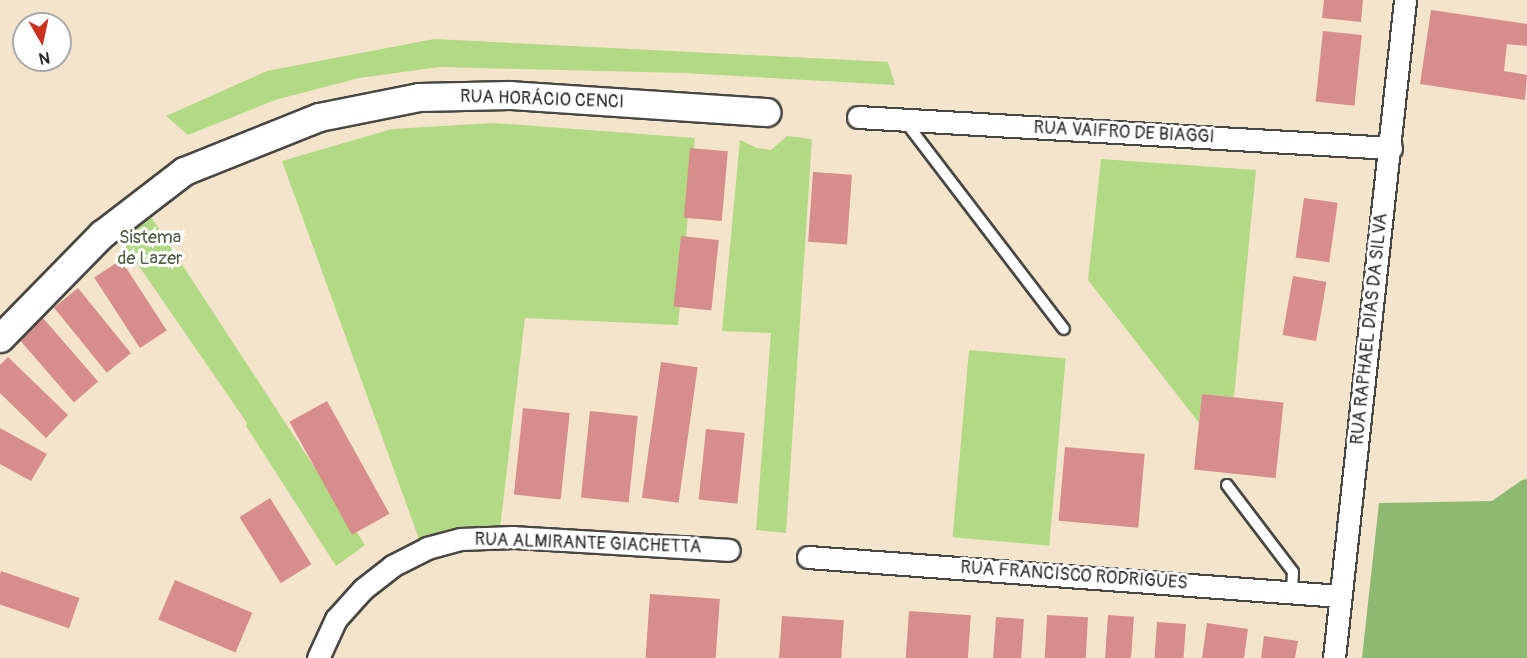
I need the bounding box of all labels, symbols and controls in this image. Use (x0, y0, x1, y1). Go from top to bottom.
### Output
north arrow (12, 12, 72, 72)
text: N (38, 47, 51, 69)
street label: RUA HORÁCIO CENCI (460, 86, 624, 114)
street label: RUA VAIFRO DE BIAGGI (1033, 117, 1215, 149)
street label: RUA RAPHAEL DIAS DA SILVA (1347, 212, 1393, 446)
park label: Sistema de Lazer (118, 228, 182, 270)
street label: RUA ALMIRANTE GIACHETTA (474, 529, 702, 559)
street label: RUA FRANCISCO RODRIGUES (960, 557, 1188, 595)

